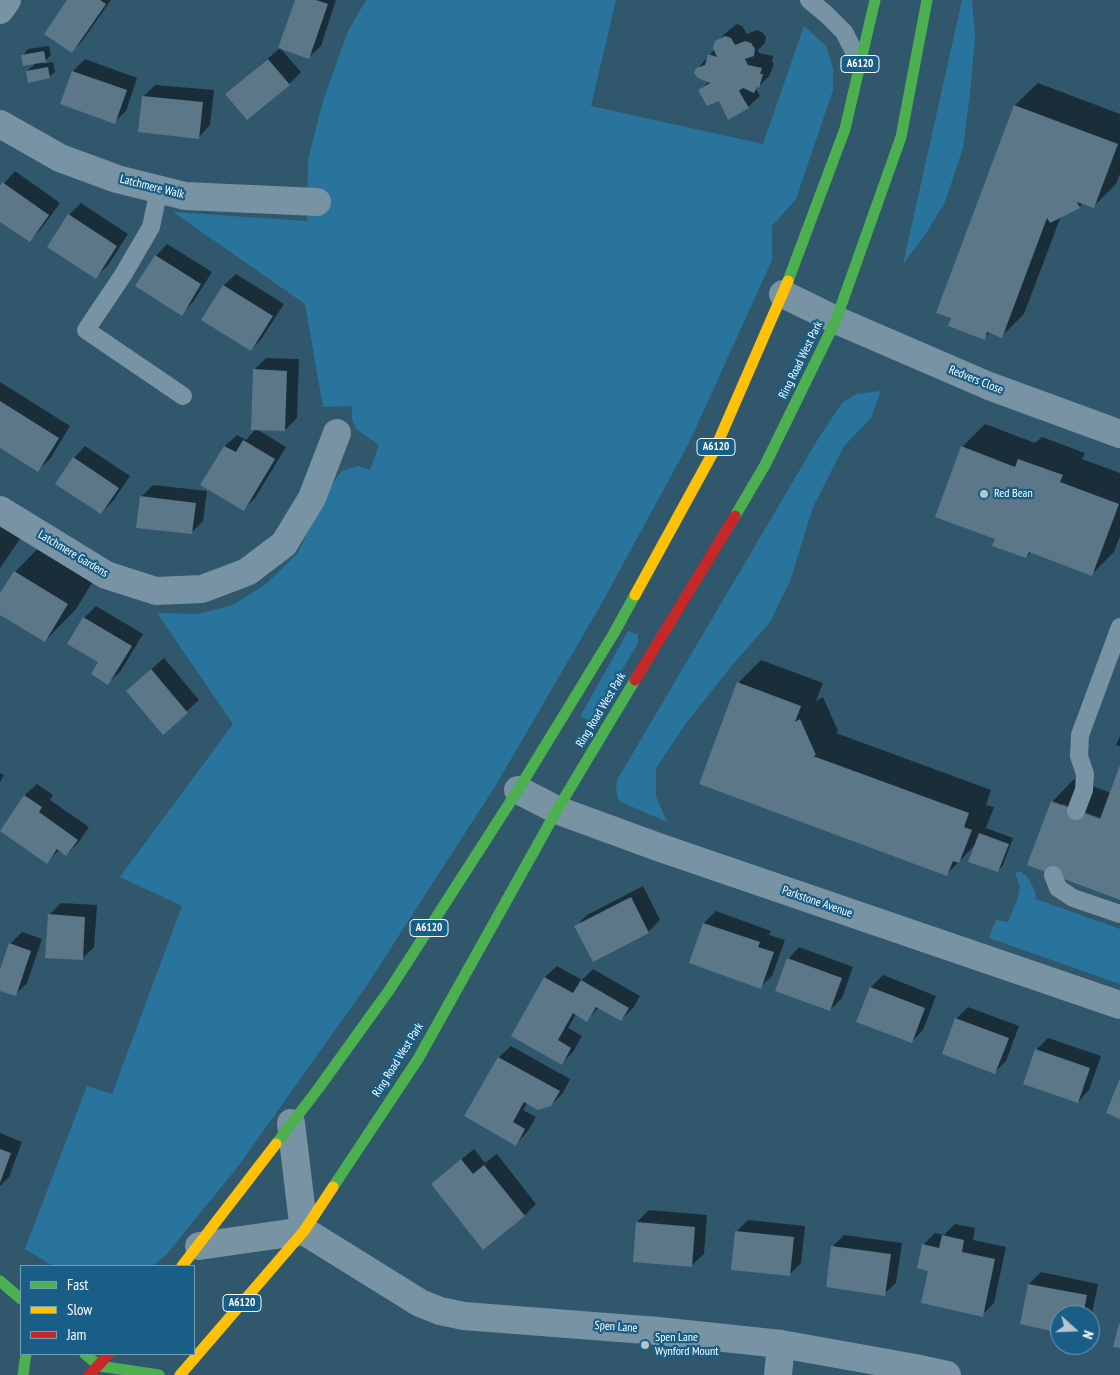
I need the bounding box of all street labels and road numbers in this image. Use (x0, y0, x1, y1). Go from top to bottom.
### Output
road number: A6120 (841, 56, 879, 72)
street label: Latchmere Walk (118, 172, 186, 202)
street label: Ring Road West Park (776, 319, 826, 401)
street label: Redvers Close (947, 363, 1005, 397)
road number: A6120 (697, 438, 735, 456)
street label: Latchmere Gardens (35, 527, 111, 581)
street label: Ring Road West Park (573, 670, 629, 750)
street label: Parkstone Avenue (780, 883, 854, 921)
road number: A6120 (410, 920, 448, 936)
street label: Ring Road West Park (369, 1020, 427, 1100)
road number: A6120 (223, 1295, 261, 1312)
street label: Spen Lane (594, 1318, 638, 1336)

